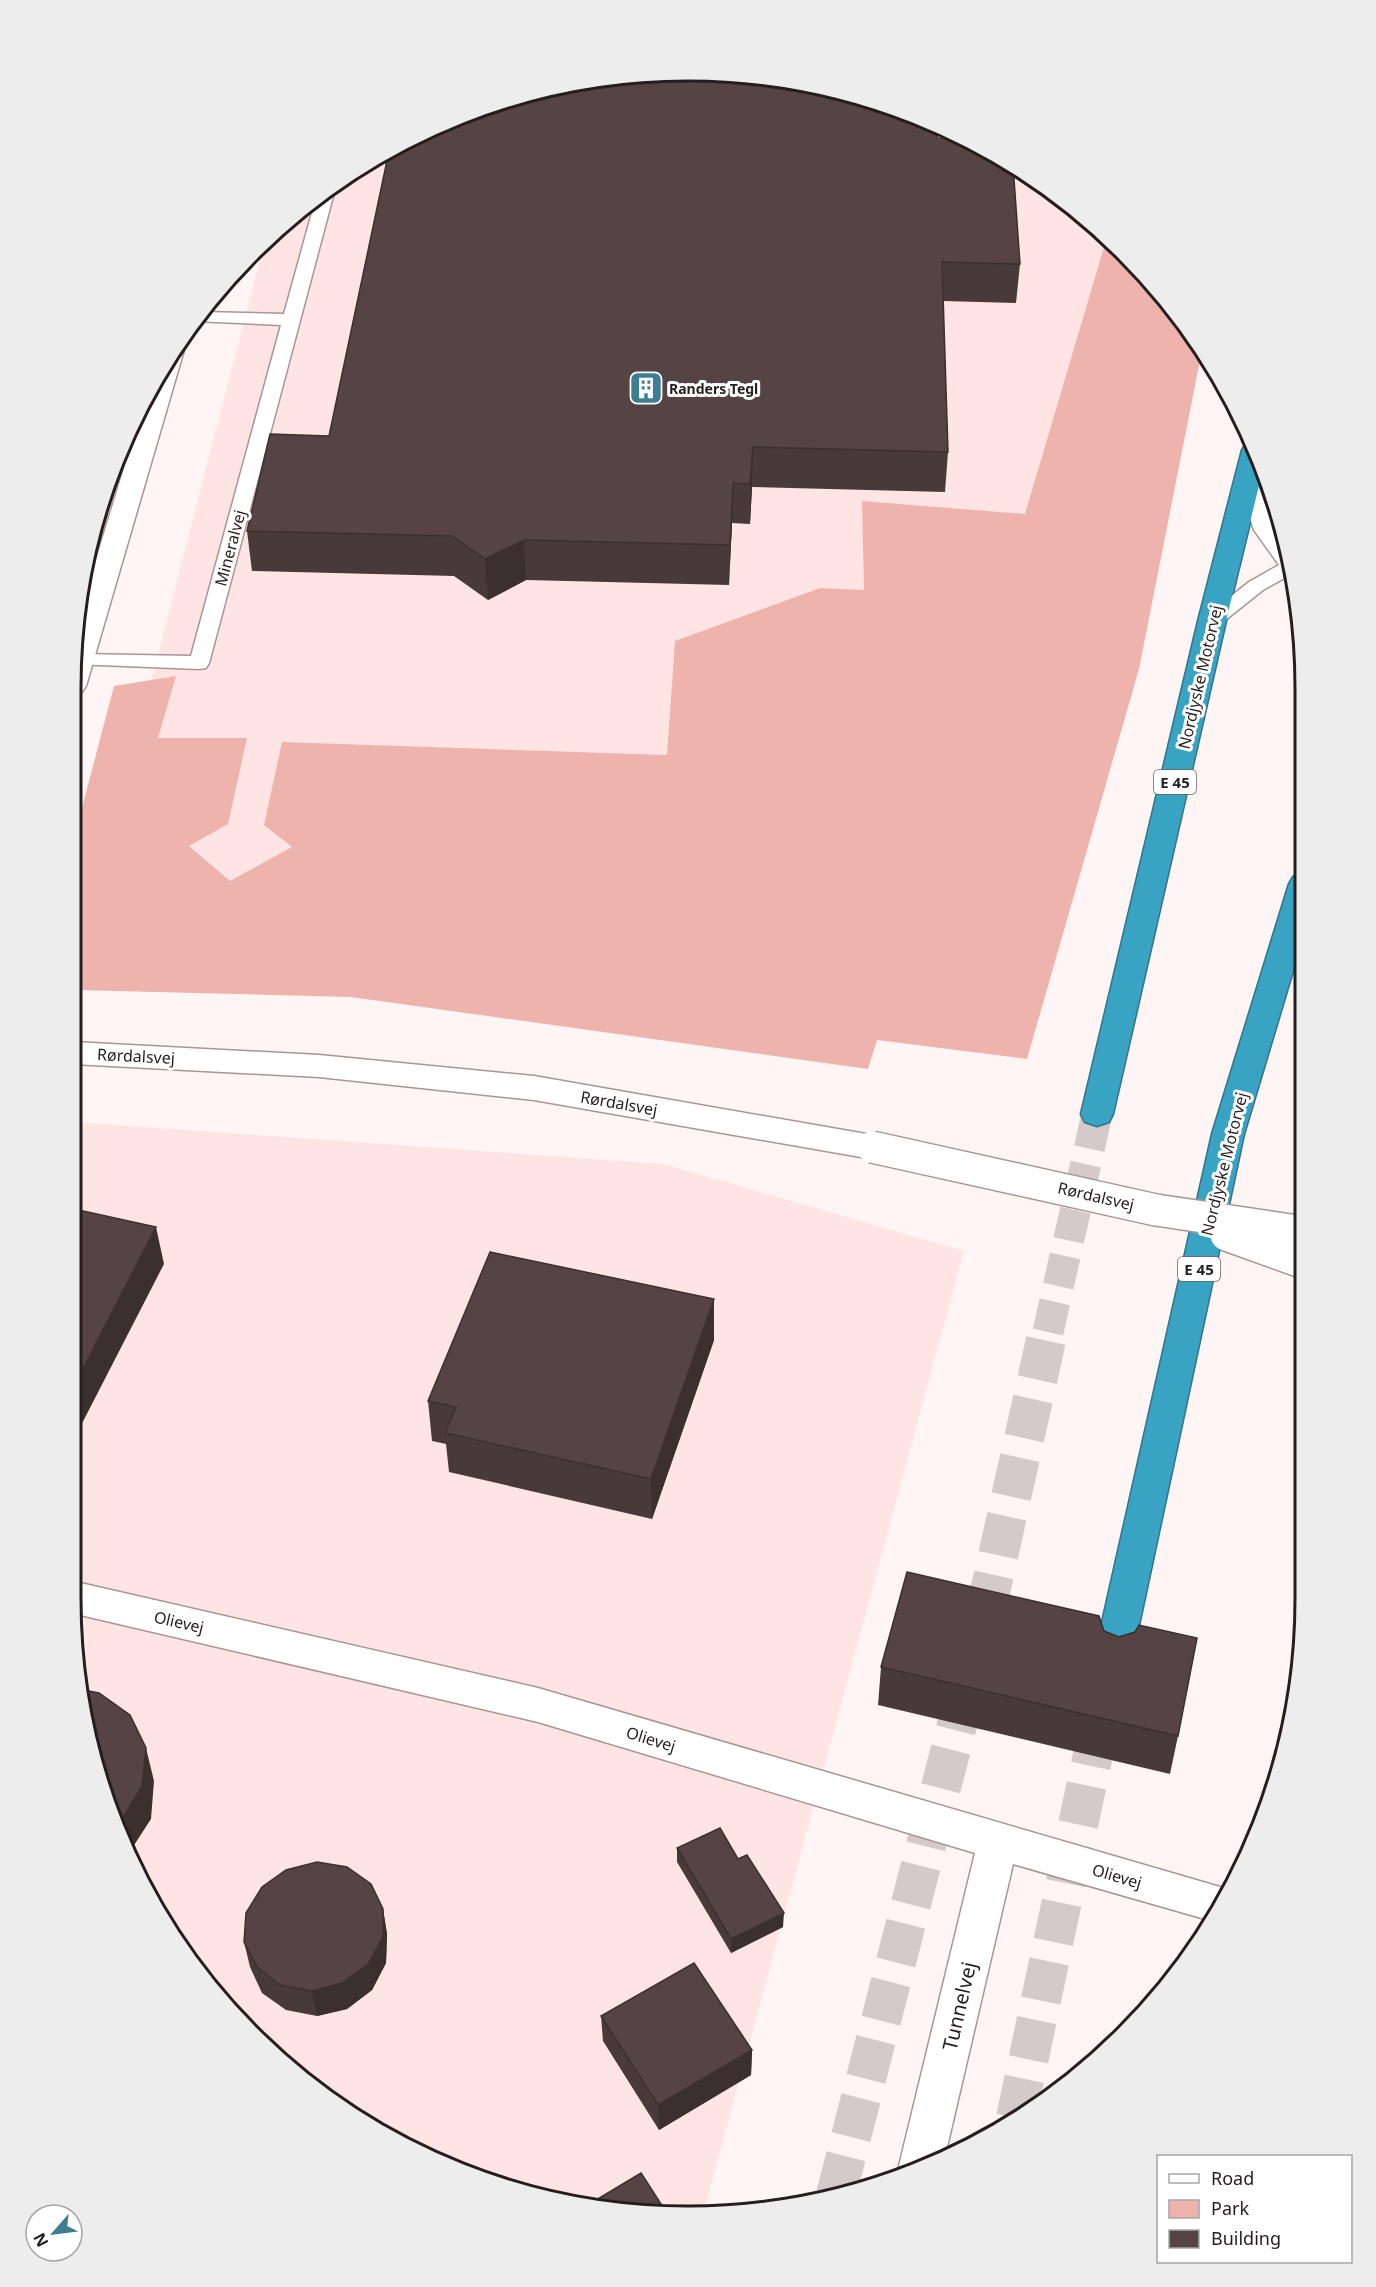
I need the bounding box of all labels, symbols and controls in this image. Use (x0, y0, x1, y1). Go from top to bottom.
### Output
building icon: Randers Tegl (628, 370, 664, 406)
place label: Randers Tegl (669, 379, 758, 398)
street label: Mineralvej (209, 507, 251, 589)
street label: Nordjyske Motorvej (1173, 603, 1227, 751)
road number: E 45 (1154, 770, 1196, 794)
street label: Rørdalsvej (97, 1043, 175, 1069)
street label: Rørdalsvej (579, 1085, 659, 1121)
street label: Nordjyske Motorvej (1196, 1090, 1252, 1238)
street label: Rørdalsvej (1056, 1177, 1136, 1215)
road number: E 45 (1178, 1257, 1220, 1281)
street label: Olievej (152, 1606, 206, 1638)
street label: Olievej (624, 1721, 678, 1757)
street label: Olievej (1090, 1858, 1144, 1894)
street label: Tunnelvej (936, 1959, 982, 2053)
legend (1157, 2155, 1352, 2263)
text: Road (1211, 2166, 1254, 2190)
text: Park (1211, 2196, 1249, 2220)
north arrow (24, 2203, 84, 2263)
text: Building (1211, 2226, 1281, 2250)
text: N (28, 2229, 54, 2251)

